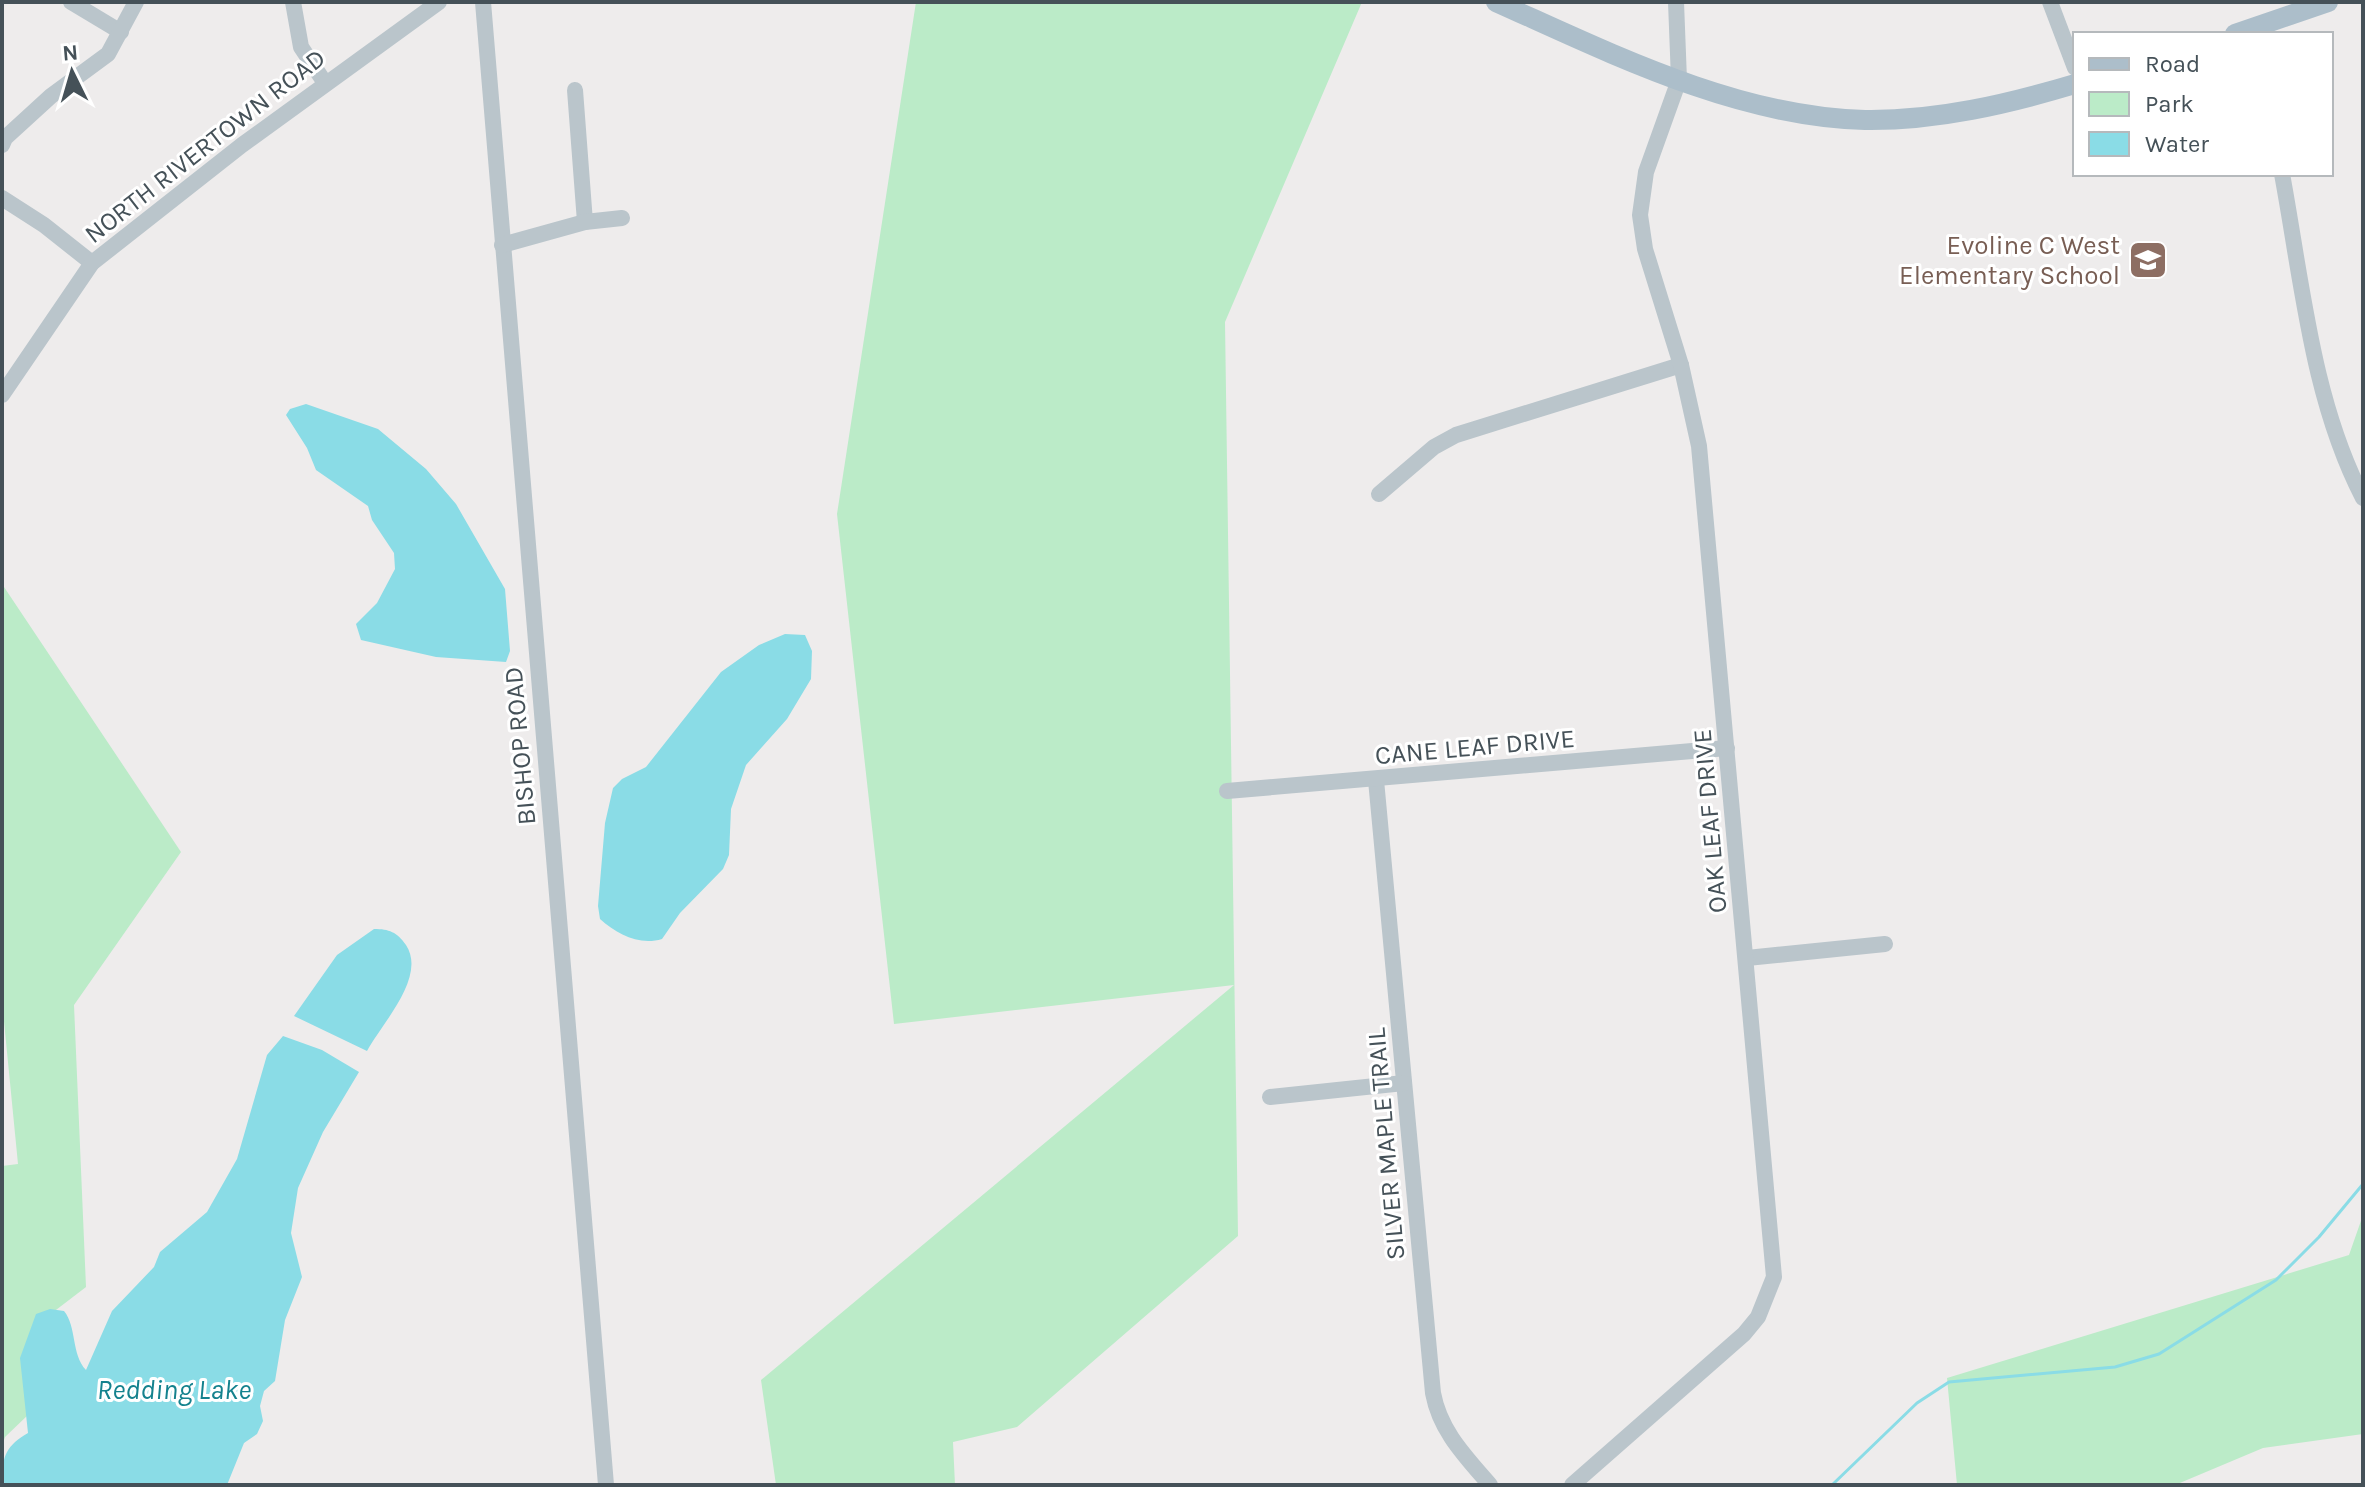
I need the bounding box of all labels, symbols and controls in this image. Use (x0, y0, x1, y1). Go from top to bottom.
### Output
north arrow (32, 32, 112, 112)
legend (2073, 32, 2333, 176)
text: N (61, 39, 79, 67)
street label: NORTH RIVERTOWN ROAD (78, 42, 332, 250)
text: Road (2145, 50, 2200, 78)
text: Park (2145, 90, 2194, 118)
text: Water (2145, 130, 2209, 158)
place label: Evoline C West Elementary School (1899, 230, 2120, 291)
school or university icon: Evoline C West Elementary School (2127, 239, 2169, 281)
street label: BISHOP ROAD (498, 666, 542, 826)
street label: CANE LEAF DRIVE (1374, 723, 1576, 771)
street label: OAK LEAF DRIVE (1687, 728, 1733, 914)
street label: SILVER MAPLE TRAIL (1360, 1027, 1412, 1261)
water label: Redding Lake (97, 1373, 251, 1406)

